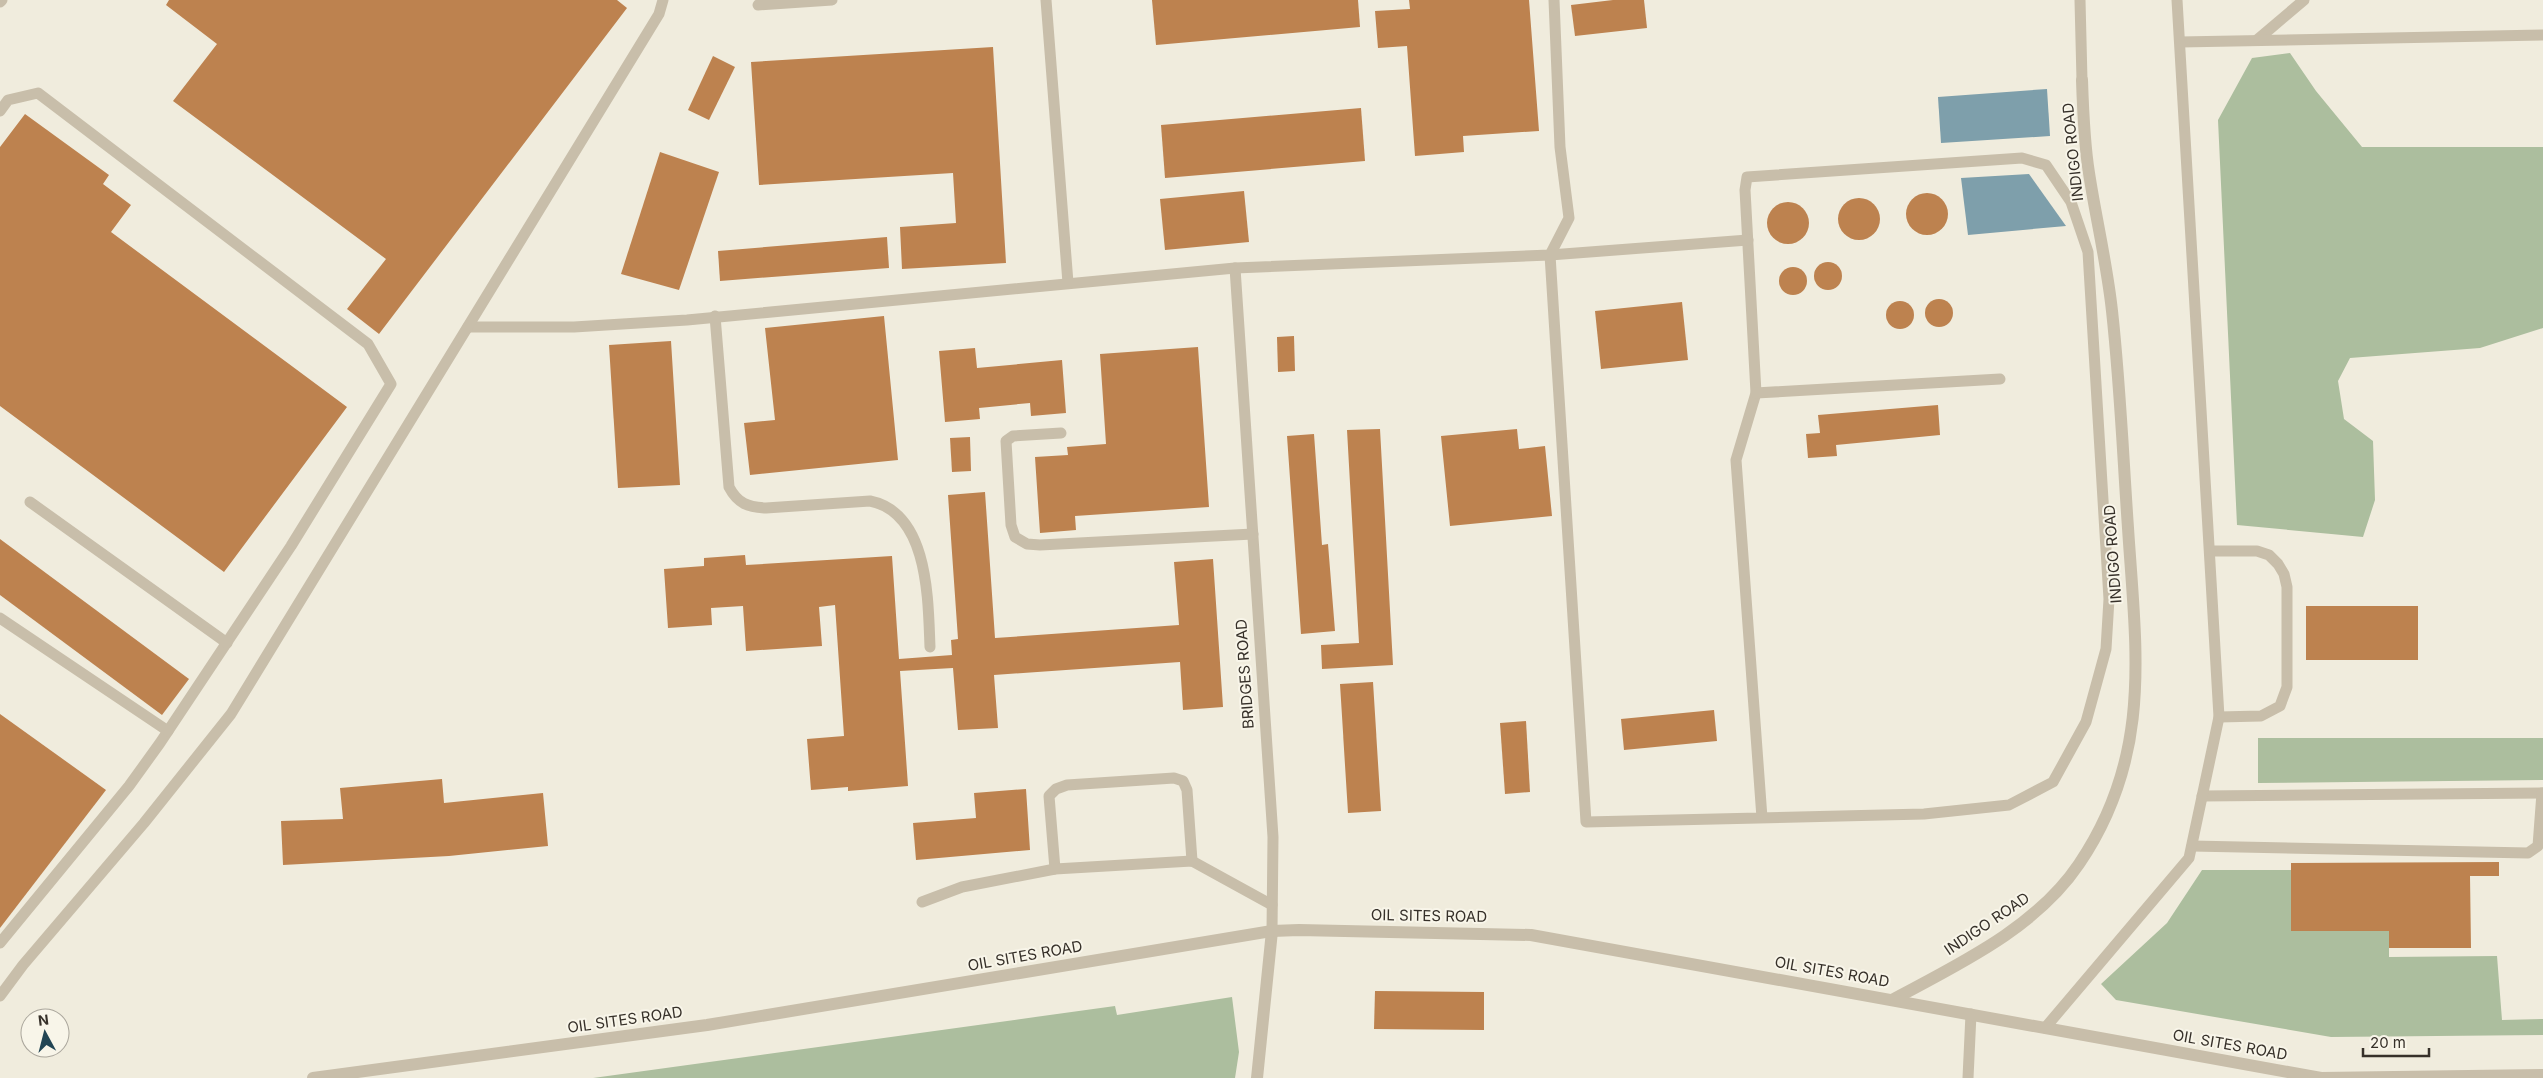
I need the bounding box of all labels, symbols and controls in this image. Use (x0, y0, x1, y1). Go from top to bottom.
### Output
street label: INDIGO ROAD (2058, 102, 2087, 202)
street label: INDIGO ROAD (2100, 504, 2125, 604)
street label: BRIDGES ROAD (1231, 618, 1258, 730)
street label: INDIGO ROAD (1940, 888, 2033, 959)
street label: OIL SITES ROAD (1371, 905, 1487, 926)
street label: OIL SITES ROAD (966, 936, 1084, 975)
street label: OIL SITES ROAD (1773, 952, 1891, 991)
street label: OIL SITES ROAD (566, 1002, 684, 1037)
north arrow (20, 1008, 70, 1058)
text: N (37, 1011, 50, 1029)
street label: OIL SITES ROAD (2171, 1025, 2289, 1064)
scale bar (2363, 1026, 2429, 1058)
text: 20 m (2370, 1033, 2406, 1052)

